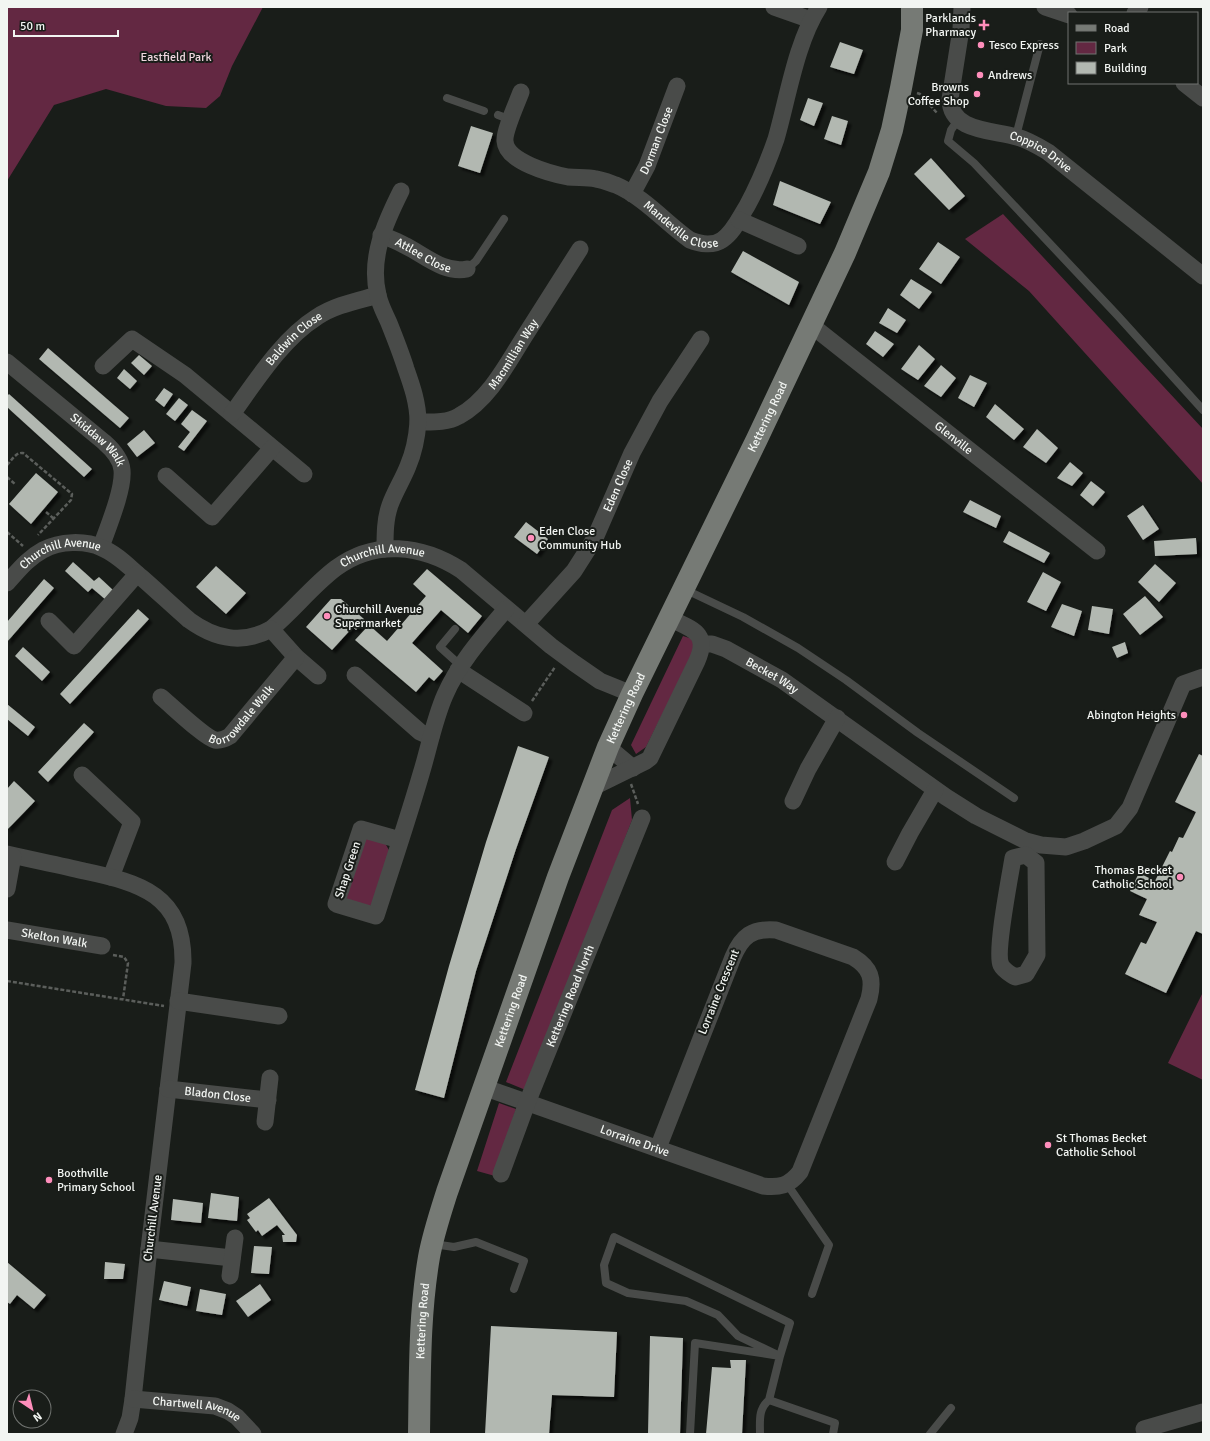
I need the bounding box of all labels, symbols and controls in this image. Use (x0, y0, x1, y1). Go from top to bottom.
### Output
place label: Parklands Pharmacy (925, 11, 976, 40)
scale bar (14, 12, 118, 38)
legend (1068, 12, 1198, 84)
text: 50 m (20, 19, 45, 34)
marker: Parklands Pharmacy (979, 20, 989, 30)
text: Road (1104, 21, 1130, 36)
place label: Tesco Express (989, 38, 1059, 53)
marker: Tesco Express (976, 40, 986, 50)
text: Park (1104, 41, 1127, 56)
park label: Eastfield Park (141, 50, 211, 65)
text: Building (1104, 61, 1147, 76)
place label: Andrews (988, 68, 1032, 83)
marker: Andrews (975, 70, 985, 80)
place label: Browns Coffee Shop (908, 80, 969, 109)
marker: Browns Coffee Shop (972, 89, 982, 99)
street label: Dorman Close (636, 104, 676, 177)
street label: Coppice Drive (1008, 128, 1075, 176)
street label: Mandeville Close (641, 197, 720, 251)
street label: Attlee Close (393, 234, 453, 276)
street label: Baldwin Close (262, 308, 325, 369)
street label: Macmillian Way (485, 316, 541, 393)
street label: Kettering Road (744, 379, 791, 455)
street label: Skiddaw Walk (67, 410, 129, 468)
street label: Glenville (932, 418, 976, 458)
street label: Eden Close (600, 457, 636, 514)
place label: Eden Close Community Hub (539, 524, 621, 553)
marker: Eden Close Community Hub (526, 533, 536, 543)
street label: Churchill Avenue (16, 535, 103, 572)
street label: Churchill Avenue (337, 541, 427, 571)
place label: Churchill Avenue Supermarket (335, 602, 422, 631)
marker: Churchill Avenue Supermarket (322, 611, 332, 621)
street label: Becket Way (743, 654, 802, 697)
street label: Kettering Road (603, 670, 649, 746)
street label: Borrowdale Walk (206, 682, 277, 748)
place label: Abington Heights (1087, 708, 1176, 723)
marker: Abington Heights (1179, 710, 1189, 720)
street label: Shap Green (332, 840, 364, 900)
place label: Thomas Becket Catholic School (1092, 863, 1172, 892)
marker: Thomas Becket Catholic School (1175, 872, 1185, 882)
street label: Skelton Walk (20, 925, 88, 951)
street label: Kettering Road North (543, 943, 598, 1049)
street label: Lorraine Crescent (695, 947, 743, 1037)
street label: Kettering Road (491, 972, 531, 1049)
street label: Bladon Close (184, 1083, 252, 1106)
street label: Lorraine Drive (598, 1122, 671, 1160)
place label: St Thomas Becket Catholic School (1056, 1131, 1147, 1160)
marker: St Thomas Becket Catholic School (1043, 1140, 1053, 1150)
place label: Boothville Primary School (57, 1166, 135, 1195)
street label: Churchill Avenue (140, 1174, 166, 1262)
marker: Boothville Primary School (44, 1175, 54, 1185)
street label: Kettering Road (413, 1282, 433, 1359)
north arrow (12, 1389, 52, 1429)
street label: Chartwell Avenue (152, 1393, 245, 1424)
text: N (31, 1409, 44, 1424)

